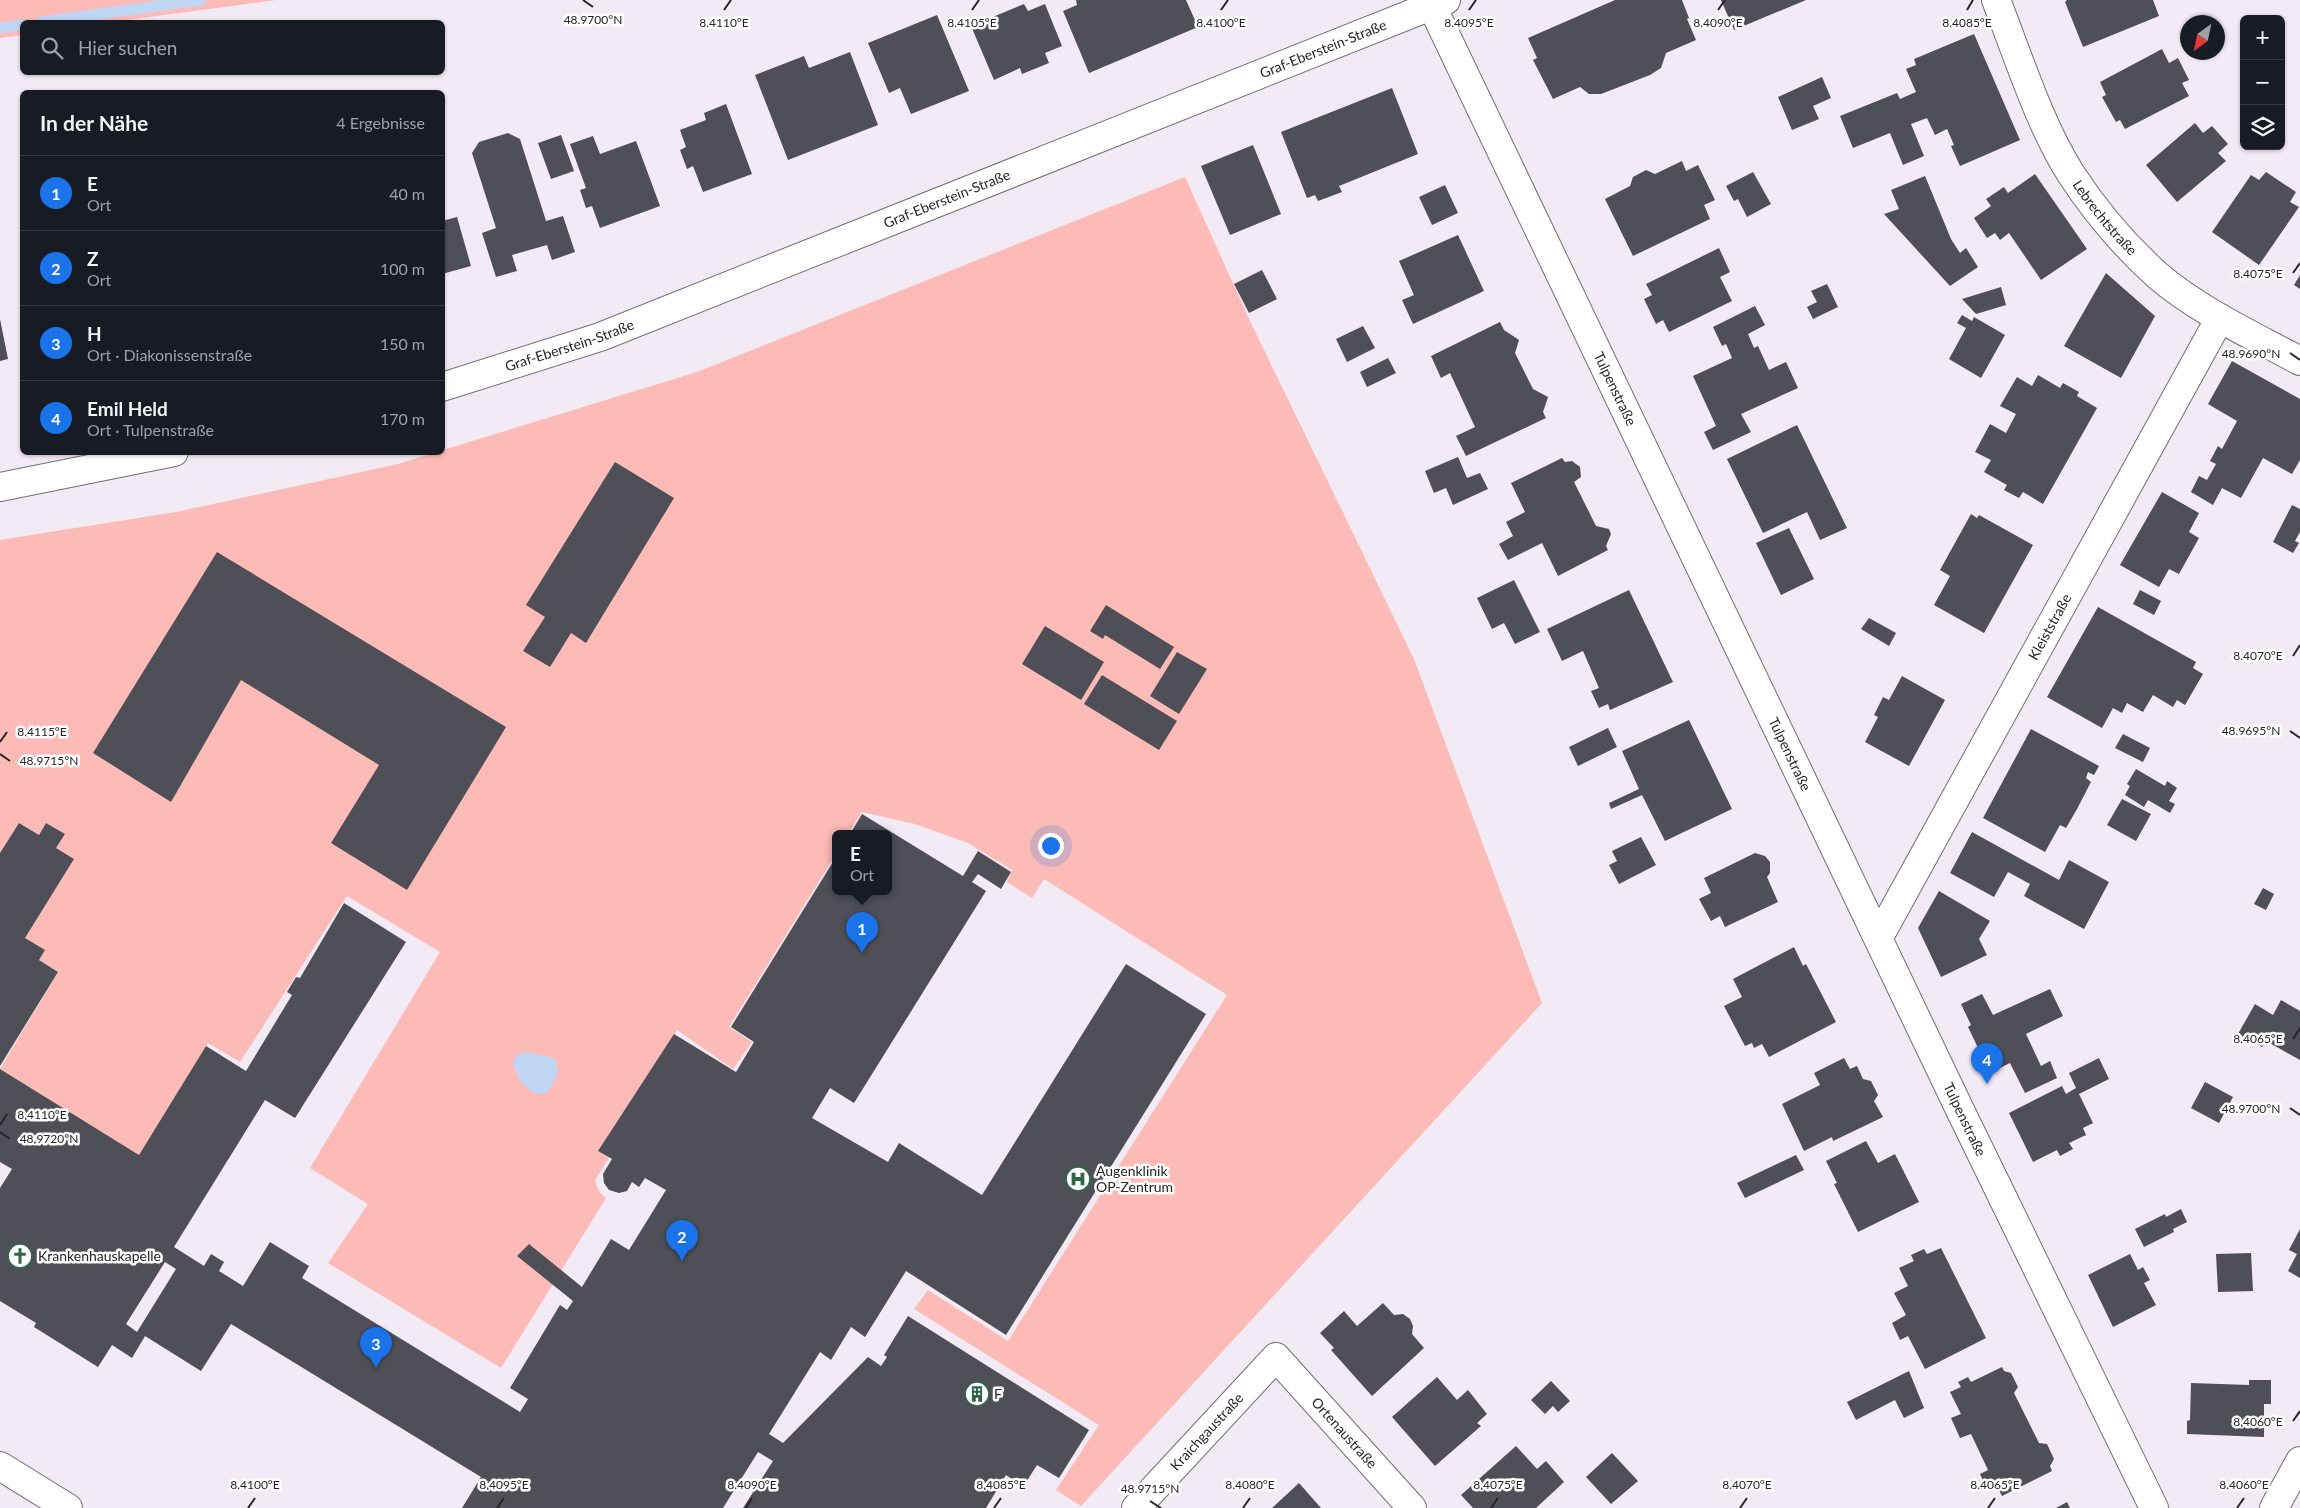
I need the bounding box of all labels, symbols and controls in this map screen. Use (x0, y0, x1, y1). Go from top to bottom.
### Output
text: 48.9700°N (564, 12, 622, 27)
text: 8.4110°E (699, 15, 749, 30)
text: 8.4105°E (947, 15, 997, 30)
text: 8.4100°E (1196, 15, 1246, 30)
text: 8.4095°E (1444, 15, 1494, 30)
text: 8.4090°E (1693, 15, 1743, 30)
text: 8.4085°E (1942, 15, 1992, 30)
north arrow (2180, 15, 2225, 60)
map controls (2240, 15, 2285, 150)
button: + (2240, 15, 2285, 60)
street label: Graf-Eberstein-Straße (1257, 16, 1389, 81)
search box (20, 20, 445, 75)
icon: search (38, 34, 66, 62)
text: Hier suchen (78, 36, 177, 59)
button: − (2240, 60, 2285, 105)
button: layers (2240, 105, 2285, 150)
text: In der Nähe (40, 110, 148, 135)
text: 4 Ergebnisse (336, 113, 425, 132)
street label: Graf-Eberstein-Straße (881, 166, 1012, 231)
text: E (87, 172, 98, 195)
street label: Lebrechtstraße (2069, 176, 2141, 259)
text: 1 (51, 184, 61, 203)
text: 40 m (389, 184, 425, 203)
text: Ort (87, 195, 111, 214)
text: Z (87, 247, 99, 270)
text: 2 (51, 259, 61, 278)
text: 100 m (380, 259, 425, 278)
text: 8.4075°E (2233, 266, 2283, 281)
text: Ort (87, 270, 111, 289)
street label: Graf-Eberstein-Straße (503, 315, 636, 375)
text: H (87, 322, 102, 345)
text: 3 (51, 334, 61, 353)
text: 150 m (380, 334, 425, 353)
text: Ort · Diakonissenstraße (87, 345, 252, 364)
text: 48.9690°N (2222, 346, 2280, 361)
street label: Tulpenstraße (1591, 349, 1640, 428)
text: Emil Held (87, 397, 168, 420)
text: 4 (51, 409, 61, 428)
text: 170 m (380, 409, 425, 428)
text: Ort · Tulpenstraße (87, 420, 214, 439)
street label: Kleiststraße (2024, 591, 2074, 663)
text: 8.4070°E (2233, 648, 2283, 663)
street label: Tulpenstraße (1765, 714, 1815, 793)
text: 48.9695°N (2222, 723, 2280, 738)
text: 8.4115°E (17, 724, 67, 739)
text: 48.9715°N (20, 753, 78, 768)
popup (832, 830, 892, 895)
your location (1038, 833, 1064, 859)
text: E (850, 842, 861, 865)
text: Ort (850, 865, 874, 884)
pin: 1 (846, 912, 878, 953)
text: 8.4065°E (2233, 1031, 2283, 1046)
pin: 4 (1971, 1043, 2003, 1084)
street label: Tulpenstraße (1940, 1080, 1990, 1159)
text: 48.9700°N (2222, 1101, 2280, 1116)
text: 8.4110°E (17, 1107, 67, 1122)
text: 48.9720°N (20, 1131, 78, 1146)
place label: Augenklinik OP-Zentrum (1096, 1162, 1173, 1195)
hospital icon: Augenklinik OP-Zentrum (1065, 1166, 1091, 1192)
pin: 2 (666, 1220, 698, 1261)
church icon: Krankenhauskapelle (7, 1243, 33, 1269)
place label: Krankenhauskapelle (38, 1247, 161, 1264)
pin: 3 (360, 1327, 392, 1368)
building icon: F (964, 1381, 990, 1407)
place label: F (994, 1385, 1002, 1402)
street label: Kraichgaustraße (1166, 1389, 1246, 1474)
street label: Ortenaustraße (1308, 1393, 1381, 1472)
text: 8.4060°E (2233, 1414, 2283, 1429)
text: 8.4100°E (230, 1477, 280, 1492)
text: 8.4095°E (479, 1477, 529, 1492)
text: 8.4090°E (727, 1477, 777, 1492)
text: 8.4085°E (976, 1477, 1026, 1492)
text: 8.4080°E (1225, 1477, 1275, 1492)
text: 8.4075°E (1473, 1477, 1523, 1492)
text: 8.4070°E (1722, 1477, 1772, 1492)
text: 8.4065°E (1970, 1477, 2020, 1492)
text: 8.4060°E (2219, 1477, 2269, 1492)
text: 48.9715°N (1121, 1481, 1179, 1496)

